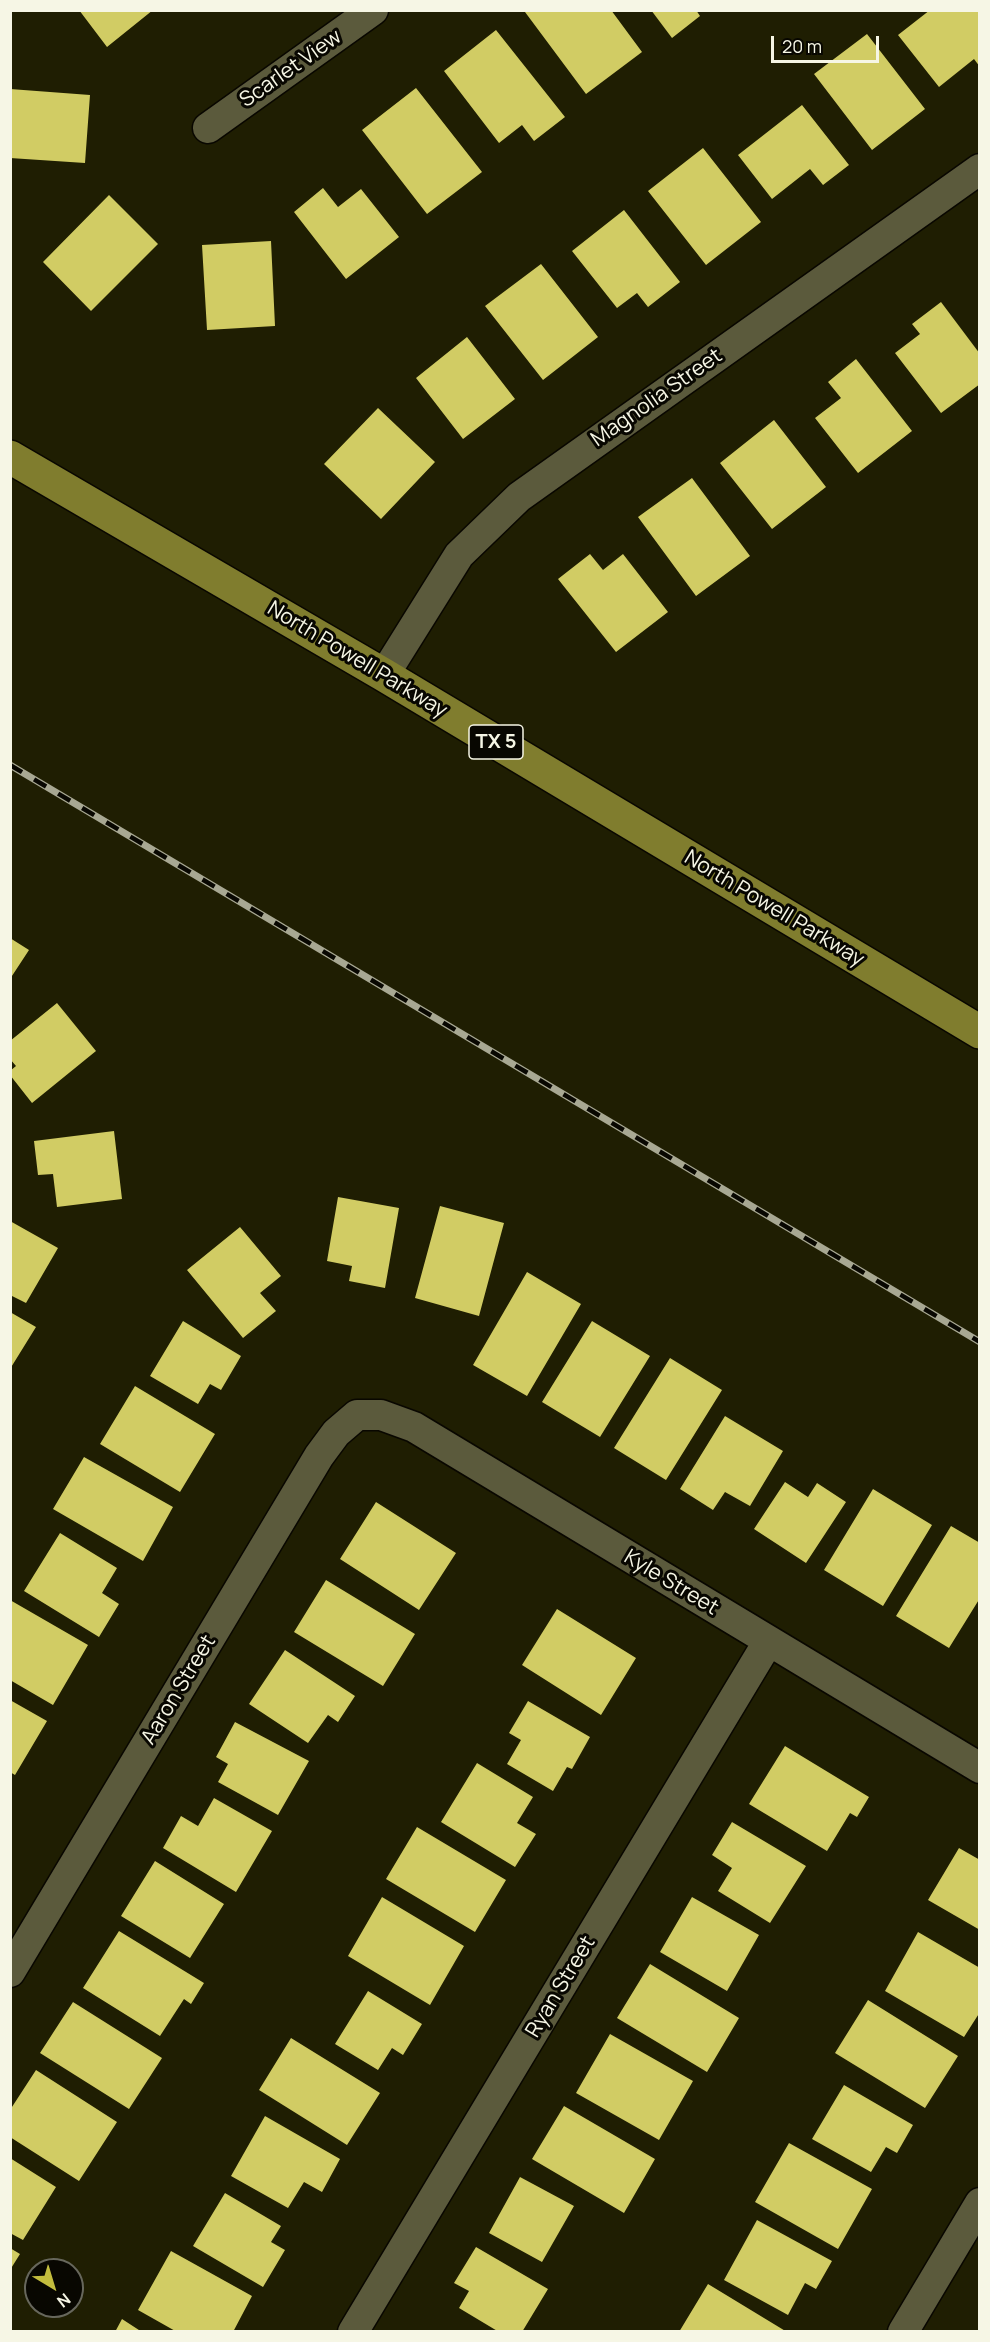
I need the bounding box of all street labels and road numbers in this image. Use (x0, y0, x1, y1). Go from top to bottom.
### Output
street label: Scarlet View (235, 25, 347, 113)
street label: Magnolia Street (587, 344, 727, 452)
street label: North Powell Parkway (262, 596, 452, 724)
road number: TX 5 (469, 725, 523, 759)
street label: North Powell Parkway (679, 845, 869, 973)
street label: Kyle Street (619, 1545, 723, 1621)
street label: Aaron Street (136, 1631, 222, 1749)
street label: Ryan Street (521, 1932, 601, 2042)

